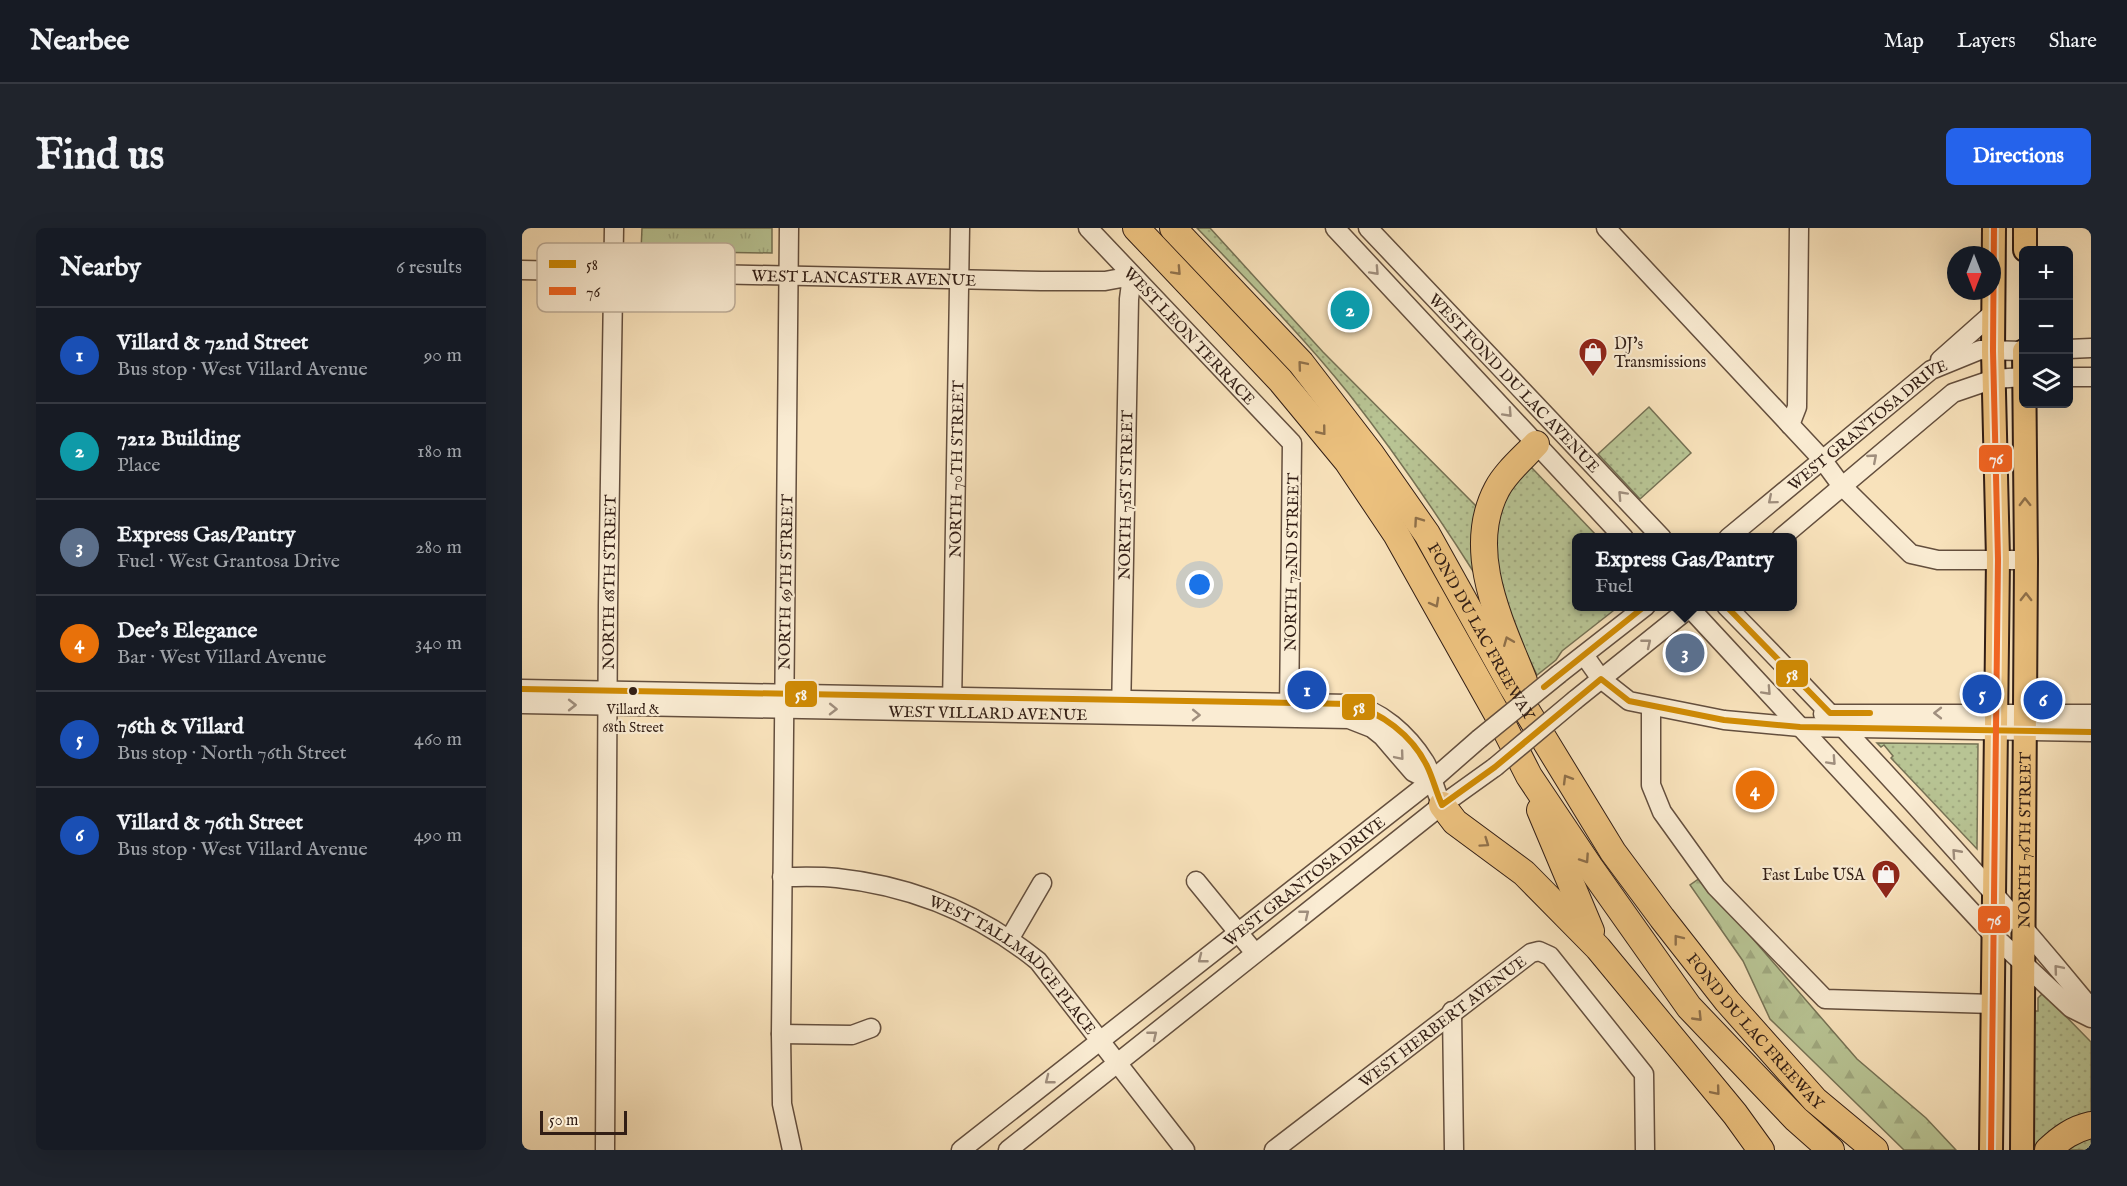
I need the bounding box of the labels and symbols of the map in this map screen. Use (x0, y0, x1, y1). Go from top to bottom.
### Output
legend (537, 243, 735, 312)
north arrow (1947, 246, 2001, 300)
text: 58 (586, 256, 598, 276)
one-way arrow (1169, 263, 1180, 274)
street label: WEST LEON TERRACE (1118, 264, 1259, 410)
one-way arrow (1368, 264, 1379, 274)
street label: WEST LANCASTER AVENUE (751, 267, 976, 292)
text: 76 (586, 283, 600, 303)
pin: 2 (1330, 288, 1370, 332)
street label: WEST FOND DU LAC AVENUE (1423, 290, 1603, 478)
place label: DJ's Transmissions (1614, 335, 1707, 373)
shop icon: DJ's Transmissions (1577, 336, 1609, 378)
street label: WEST GRANTOSA DRIVE (1785, 356, 1951, 496)
one-way arrow (1298, 361, 1309, 372)
street label: NORTH 70TH STREET (946, 380, 969, 558)
one-way arrow (1501, 406, 1512, 417)
street label: NORTH 71ST STREET (1116, 410, 1138, 580)
one-way arrow (1314, 424, 1325, 435)
line badge: 76 (1978, 444, 2013, 473)
text: 76 (1989, 450, 2004, 470)
one-way arrow (1866, 455, 1877, 466)
street label: NORTH 72ND STREET (1281, 472, 1305, 651)
one-way arrow (1618, 491, 1629, 502)
one-way arrow (1768, 493, 1779, 504)
street label: NORTH 68TH STREET (600, 494, 622, 670)
street label: NORTH 69TH STREET (775, 494, 799, 670)
one-way arrow (2019, 498, 2031, 507)
one-way arrow (1414, 517, 1425, 528)
street label: FOND DU LAC FREEWAY (1422, 540, 1539, 725)
your location (1185, 570, 1214, 599)
one-way arrow (2020, 593, 2032, 602)
one-way arrow (1428, 597, 1439, 608)
pin: 3 (1666, 630, 1704, 676)
one-way arrow (1502, 636, 1515, 646)
one-way arrow (1640, 639, 1651, 650)
line badge: 58 (1775, 659, 1809, 688)
text: 58 (1786, 666, 1798, 686)
pin: 1 (1288, 668, 1326, 712)
pin: 5 (1962, 672, 2002, 716)
pin: 6 (2024, 678, 2062, 722)
line badge: 58 (784, 680, 818, 708)
one-way arrow (1760, 684, 1771, 695)
marker: Villard & 68th Street (627, 685, 639, 697)
text: 58 (795, 686, 807, 706)
line badge: 58 (1341, 693, 1376, 721)
one-way arrow (568, 698, 577, 711)
text: 58 (1353, 699, 1365, 719)
place label: Villard & 68th Street (602, 701, 664, 737)
one-way arrow (829, 702, 838, 715)
street label: WEST VILLARD AVENUE (888, 703, 1088, 726)
one-way arrow (1934, 707, 1943, 719)
one-way arrow (1192, 709, 1201, 722)
one-way arrow (1393, 750, 1404, 761)
street label: NORTH 76TH STREET (2016, 751, 2037, 928)
one-way arrow (1825, 754, 1836, 765)
pin: 4 (1736, 768, 1774, 812)
one-way arrow (1563, 775, 1575, 785)
street label: WEST GRANTOSA DRIVE (1220, 813, 1390, 952)
one-way arrow (1479, 836, 1490, 847)
one-way arrow (1952, 849, 1963, 860)
one-way arrow (1578, 852, 1589, 863)
shop icon: Fast Lube USA (1870, 858, 1902, 900)
place label: Fast Lube USA (1762, 866, 1866, 886)
street label: WEST TALLMADGE PLACE (926, 892, 1099, 1039)
line badge: 76 (1977, 905, 2011, 934)
one-way arrow (1298, 910, 1309, 921)
text: 76 (1987, 911, 2002, 931)
one-way arrow (1675, 934, 1686, 945)
street label: FOND DU LAC FREEWAY (1681, 950, 1828, 1116)
one-way arrow (1198, 952, 1209, 963)
street label: WEST HERBERT AVENUE (1356, 952, 1531, 1093)
one-way arrow (2055, 965, 2066, 976)
one-way arrow (1691, 1010, 1702, 1021)
one-way arrow (1146, 1032, 1157, 1043)
one-way arrow (1045, 1072, 1056, 1083)
one-way arrow (1709, 1084, 1720, 1095)
scale bar (540, 1108, 627, 1136)

